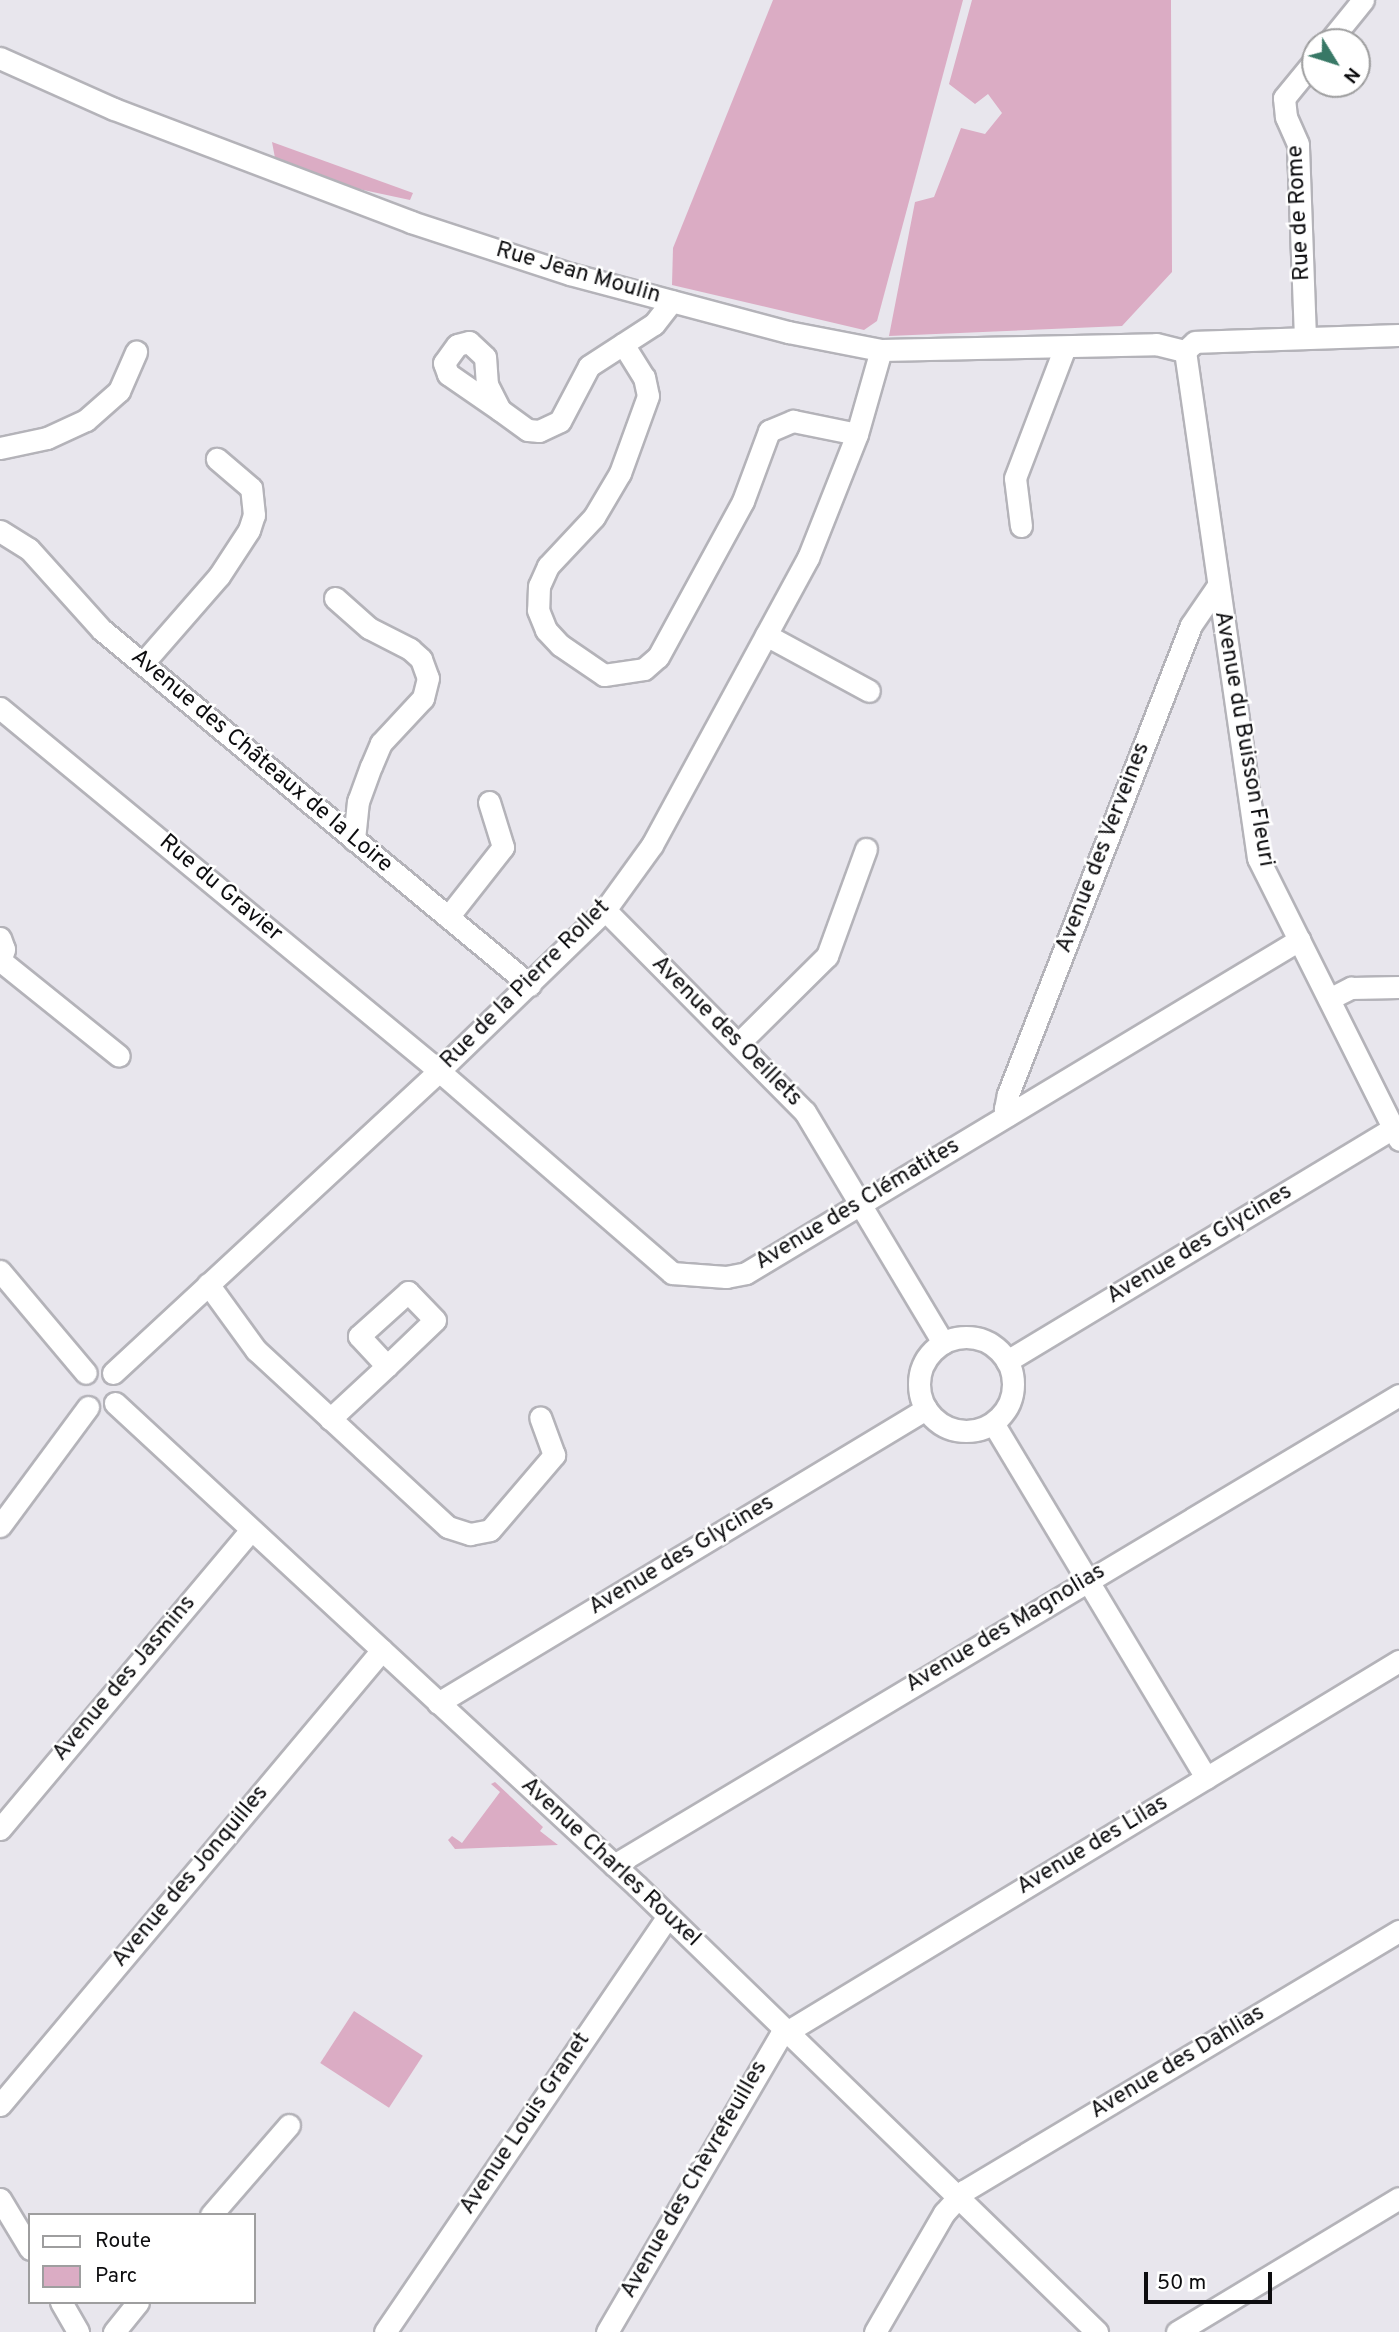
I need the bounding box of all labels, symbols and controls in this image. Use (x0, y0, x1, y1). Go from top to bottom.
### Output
north arrow (1301, 28, 1371, 98)
text: N (1337, 62, 1365, 87)
street label: Rue de Rome (1283, 144, 1317, 282)
street label: Rue Jean Moulin (492, 237, 664, 311)
street label: Avenue du Buisson Fleuri (1207, 609, 1279, 869)
street label: Avenue des Châteaux de la Loire (124, 644, 398, 880)
street label: Avenue des Verveines (1051, 738, 1157, 958)
street label: Rue du Gravier (153, 829, 287, 949)
street label: Rue de la Pierre Rollet (436, 895, 616, 1075)
street label: Avenue des Oeillets (645, 951, 807, 1113)
street label: Avenue des Clématites (751, 1133, 965, 1277)
street label: Avenue des Glycines (1102, 1179, 1298, 1311)
street label: Avenue des Glycines (584, 1490, 780, 1622)
street label: Avenue des Magnolias (901, 1559, 1111, 1699)
street label: Avenue des Jasmins (48, 1590, 202, 1768)
street label: Avenue Charles Rouxel (514, 1772, 706, 1954)
street label: Avenue des Jonquilles (107, 1780, 275, 1974)
street label: Avenue des Lilas (1013, 1790, 1173, 1902)
street label: Avenue des Dahlias (1086, 2000, 1270, 2126)
street label: Avenue Louis Granet (455, 2028, 597, 2220)
street label: Avenue des Chèvrefeuilles (616, 2056, 774, 2304)
legend (28, 2213, 256, 2304)
text: Route (95, 2228, 151, 2255)
scale bar (1147, 2258, 1275, 2302)
text: Parc (95, 2263, 137, 2290)
text: 50 m (1157, 2270, 1206, 2297)

